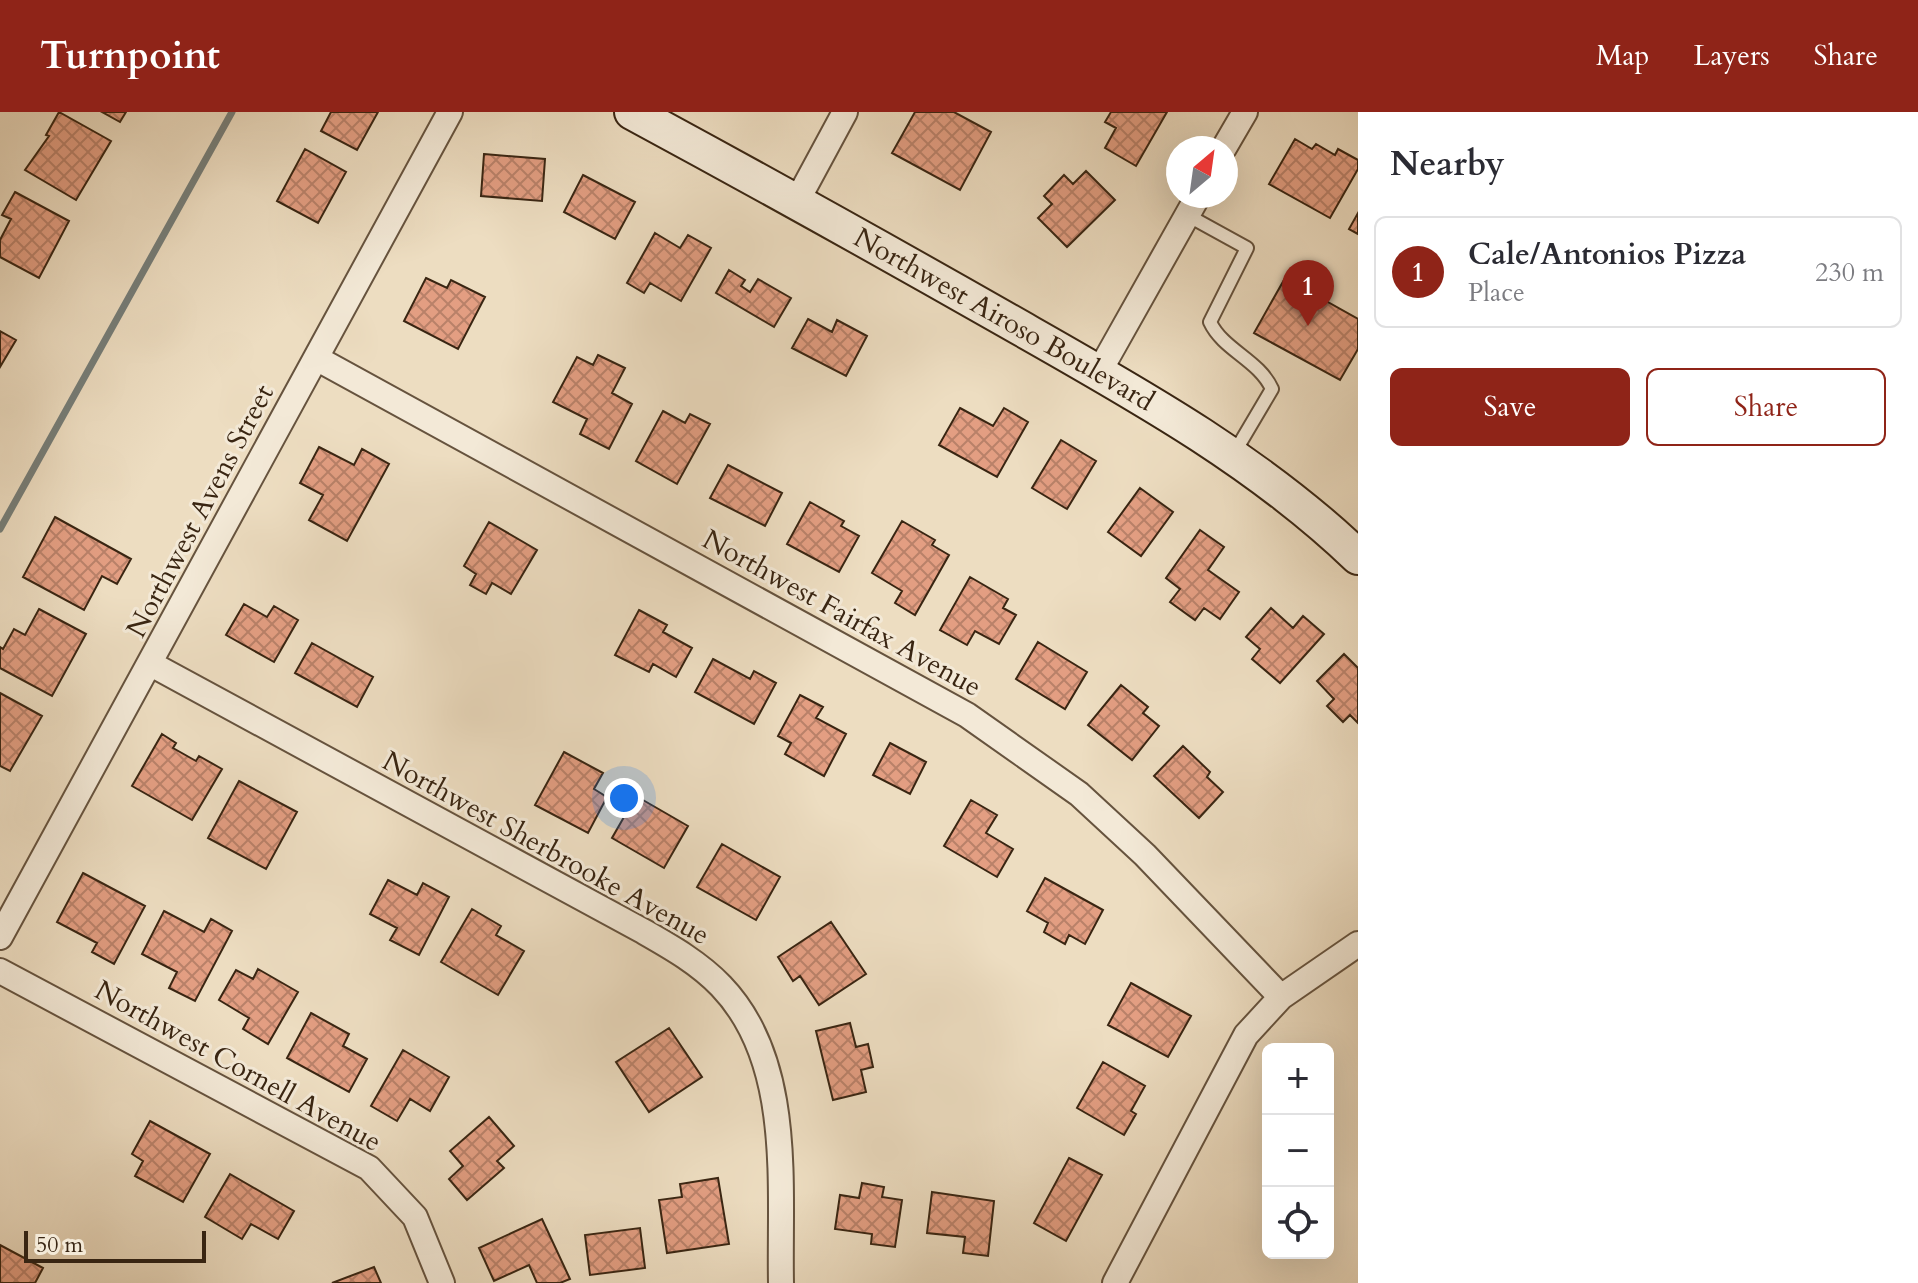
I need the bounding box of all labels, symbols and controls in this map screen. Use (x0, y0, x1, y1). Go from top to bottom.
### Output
text: Turnpoint (40, 30, 220, 82)
text: Map (1596, 37, 1649, 75)
text: Layers (1693, 37, 1770, 75)
text: Share (1814, 37, 1878, 75)
north arrow (1166, 136, 1238, 208)
text: Nearby (1390, 141, 1505, 187)
street label: Northwest Airoso Boulevard (847, 219, 1162, 420)
text: Cale/Antonios Pizza (1468, 234, 1746, 275)
text: 1 (1411, 255, 1425, 290)
text: 230 m (1815, 255, 1884, 290)
pin: 1 (1282, 260, 1334, 326)
text: Place (1468, 275, 1525, 310)
button: Save (1390, 368, 1630, 446)
button: Share (1646, 368, 1886, 446)
street label: Northwest Avens Street (117, 378, 283, 644)
street label: Northwest Fairfax Avenue (696, 520, 988, 706)
street label: Northwest Sherbrooke Avenue (376, 742, 716, 954)
your location (604, 778, 644, 818)
street label: Northwest Cornell Avenue (88, 971, 388, 1161)
map controls (1262, 1043, 1334, 1259)
button: + (1262, 1043, 1334, 1115)
button: − (1262, 1115, 1334, 1187)
button: locate (1262, 1187, 1334, 1259)
scale bar (24, 1227, 206, 1263)
text: 50 m (36, 1230, 83, 1260)

